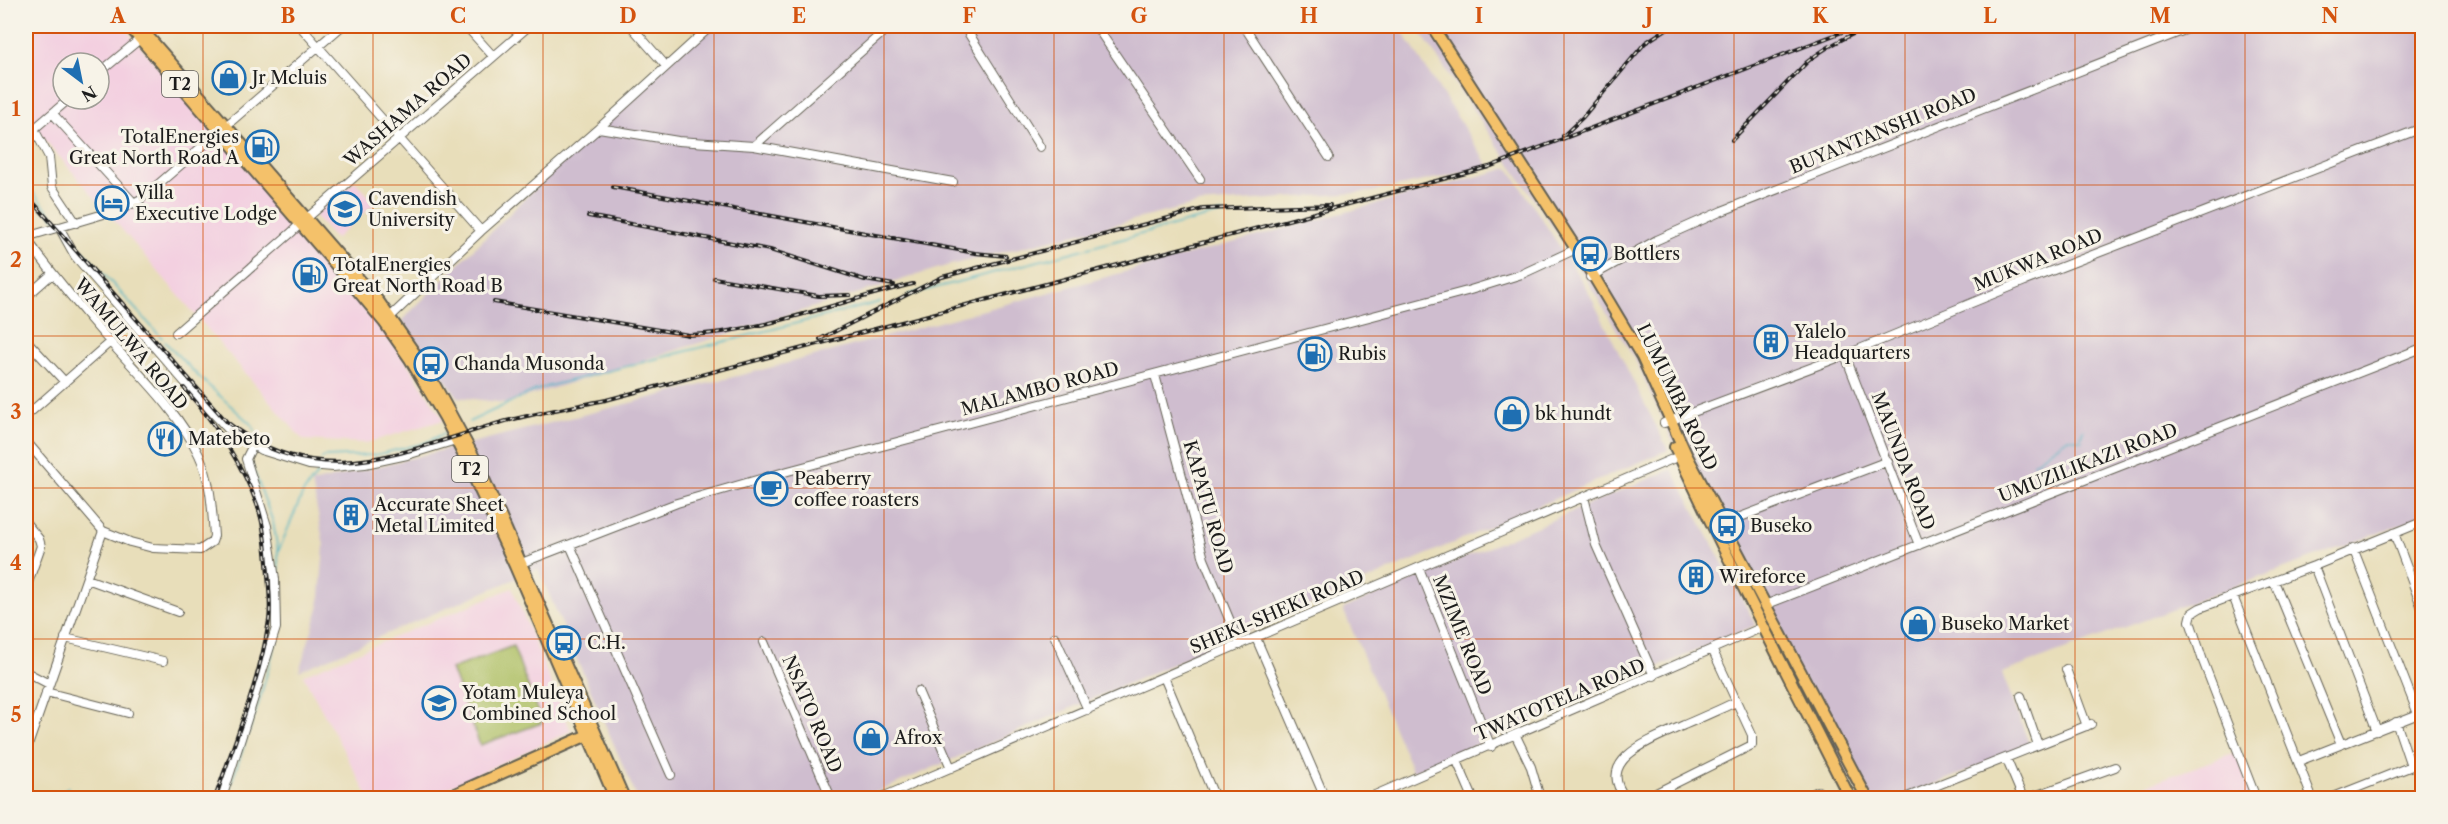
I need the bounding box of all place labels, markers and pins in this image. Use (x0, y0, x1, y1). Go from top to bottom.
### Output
shop icon: Jr Mcluis (211, 60, 247, 96)
place label: Jr Mcluis (249, 67, 327, 89)
place label: TotalEnergies Great North Road A (69, 126, 240, 169)
fuel station icon: TotalEnergies Great North Road A (244, 129, 280, 165)
place label: Villa Executive Lodge (134, 182, 277, 225)
hotel icon: Villa Executive Lodge (94, 185, 130, 221)
place label: Cavendish University (368, 188, 457, 231)
school or university icon: Cavendish University (327, 191, 363, 227)
bus stop icon: Bottlers (1572, 236, 1608, 272)
place label: Bottlers (1613, 243, 1680, 265)
place label: TotalEnergies Great North Road B (333, 254, 503, 297)
fuel station icon: TotalEnergies Great North Road B (292, 257, 328, 293)
place label: Yalelo Headquarters (1793, 321, 1910, 364)
building icon: Yalelo Headquarters (1753, 324, 1789, 360)
fuel station icon: Rubis (1297, 336, 1333, 372)
place label: Rubis (1338, 343, 1386, 365)
bus stop icon: Chanda Musonda (413, 346, 449, 382)
place label: Chanda Musonda (454, 353, 605, 375)
shop icon: bk hundt (1494, 396, 1530, 432)
place label: bk hundt (1535, 403, 1612, 425)
restaurant icon: Matebeto (147, 421, 183, 457)
place label: Matebeto (188, 428, 270, 450)
place label: Peaberry coffee roasters (794, 468, 919, 511)
cafe icon: Peaberry coffee roasters (753, 471, 789, 507)
place label: Accurate Sheet Metal Limited (373, 494, 504, 537)
building icon: Accurate Sheet Metal Limited (333, 497, 369, 533)
bus stop icon: Buseko (1709, 508, 1745, 544)
place label: Buseko (1750, 515, 1812, 537)
building icon: Wireforce (1678, 559, 1714, 595)
place label: Wireforce (1718, 566, 1806, 588)
shop icon: Buseko Market (1900, 606, 1936, 642)
place label: Buseko Market (1941, 613, 2070, 635)
bus stop icon: C.H. (546, 625, 582, 661)
place label: C.H. (587, 632, 626, 654)
place label: Yotam Muleya Combined School (461, 682, 616, 725)
school or university icon: Yotam Muleya Combined School (421, 685, 457, 721)
shop icon: Afrox (853, 720, 889, 756)
place label: Afrox (893, 727, 943, 749)

